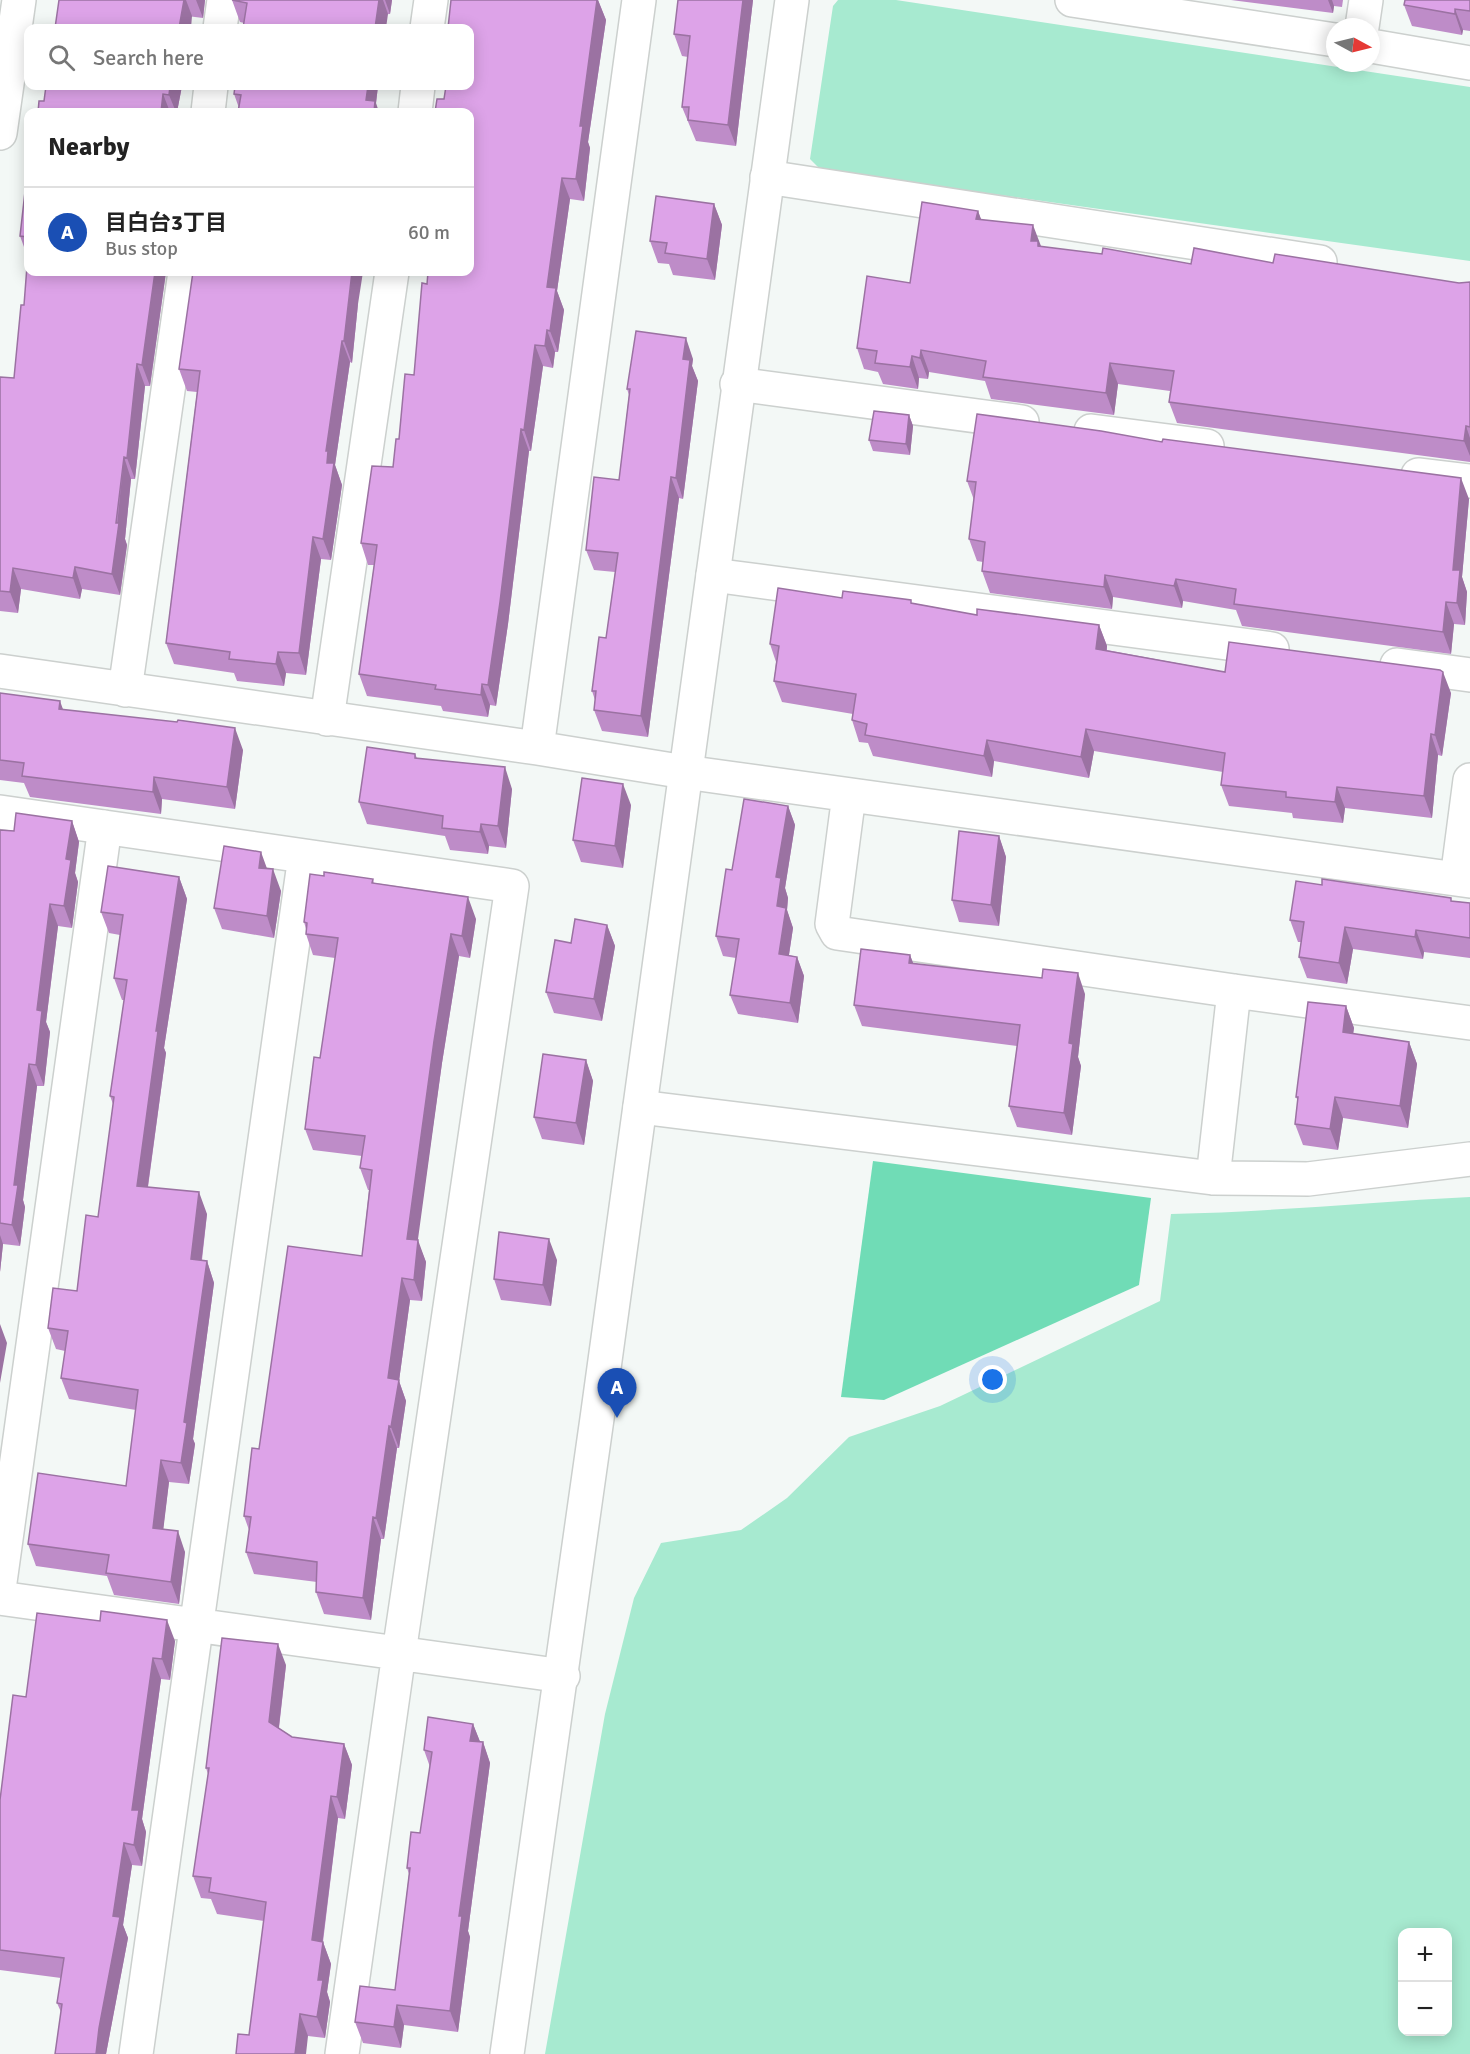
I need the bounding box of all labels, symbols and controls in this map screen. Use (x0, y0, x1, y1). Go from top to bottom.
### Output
north arrow (1326, 18, 1380, 72)
search box (24, 24, 474, 90)
icon: search (45, 41, 78, 74)
text: Search here (93, 44, 204, 71)
text: Nearby (48, 131, 129, 163)
text: 目白台3丁目 (105, 209, 227, 236)
text: A (61, 220, 74, 245)
text: 60 m (408, 220, 450, 245)
text: Bus stop (105, 236, 178, 261)
your location (978, 1365, 1007, 1394)
pin: A (598, 1368, 636, 1418)
map controls (1398, 1928, 1452, 2036)
button: + (1398, 1928, 1452, 1982)
button: − (1398, 1982, 1452, 2036)

